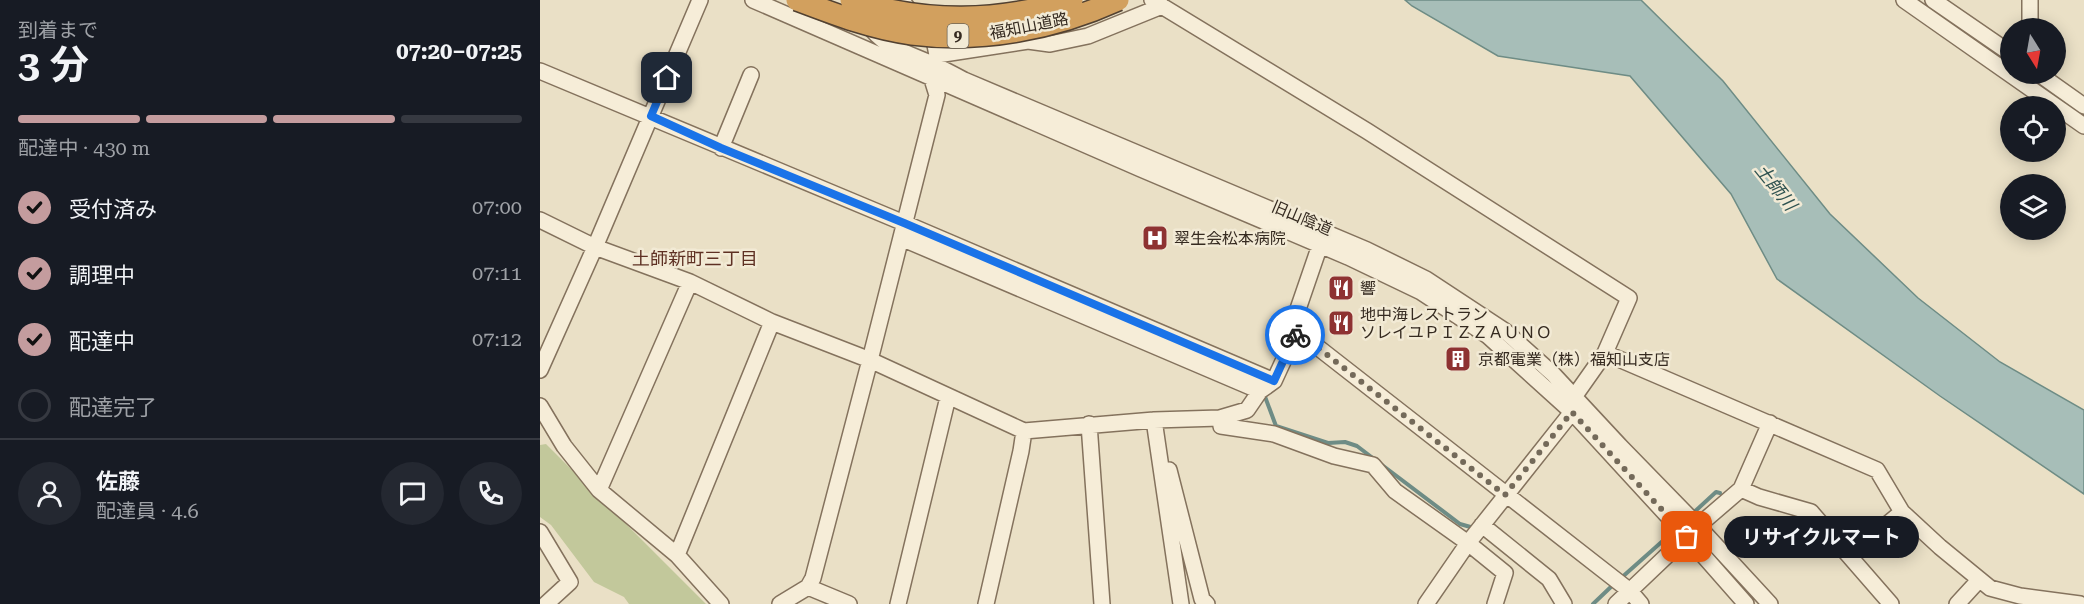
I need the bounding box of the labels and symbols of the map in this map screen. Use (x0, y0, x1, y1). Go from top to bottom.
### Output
street label: 福知山道路 (988, 9, 1070, 43)
north arrow (2000, 18, 2066, 84)
road number: 9 (948, 24, 968, 48)
pin (641, 52, 692, 103)
water label: 土師川 (1751, 159, 1802, 216)
street label: 旧山陰道 (1269, 197, 1335, 239)
hospital icon: 翠生会松本病院 (1140, 223, 1170, 253)
place label: 翠生会松本病院 (1174, 229, 1286, 248)
district label: 土師新町三丁目 (632, 248, 758, 269)
restaurant icon: 響 (1326, 273, 1356, 303)
place label: 響 (1360, 279, 1376, 298)
courier (1265, 305, 1325, 365)
place label: 地中海レストラン ソレイユＰＩＺＺＡＵＮＯ (1360, 305, 1552, 342)
restaurant icon: 地中海レストラン ソレイユＰＩＺＺＡＵＮＯ (1326, 308, 1356, 338)
building icon: 京都電業（株）福知山支店 (1443, 344, 1473, 374)
place label: 京都電業（株）福知山支店 (1478, 350, 1670, 369)
pin (1661, 511, 1712, 562)
callout: リサイクルマート (1723, 516, 1918, 558)

